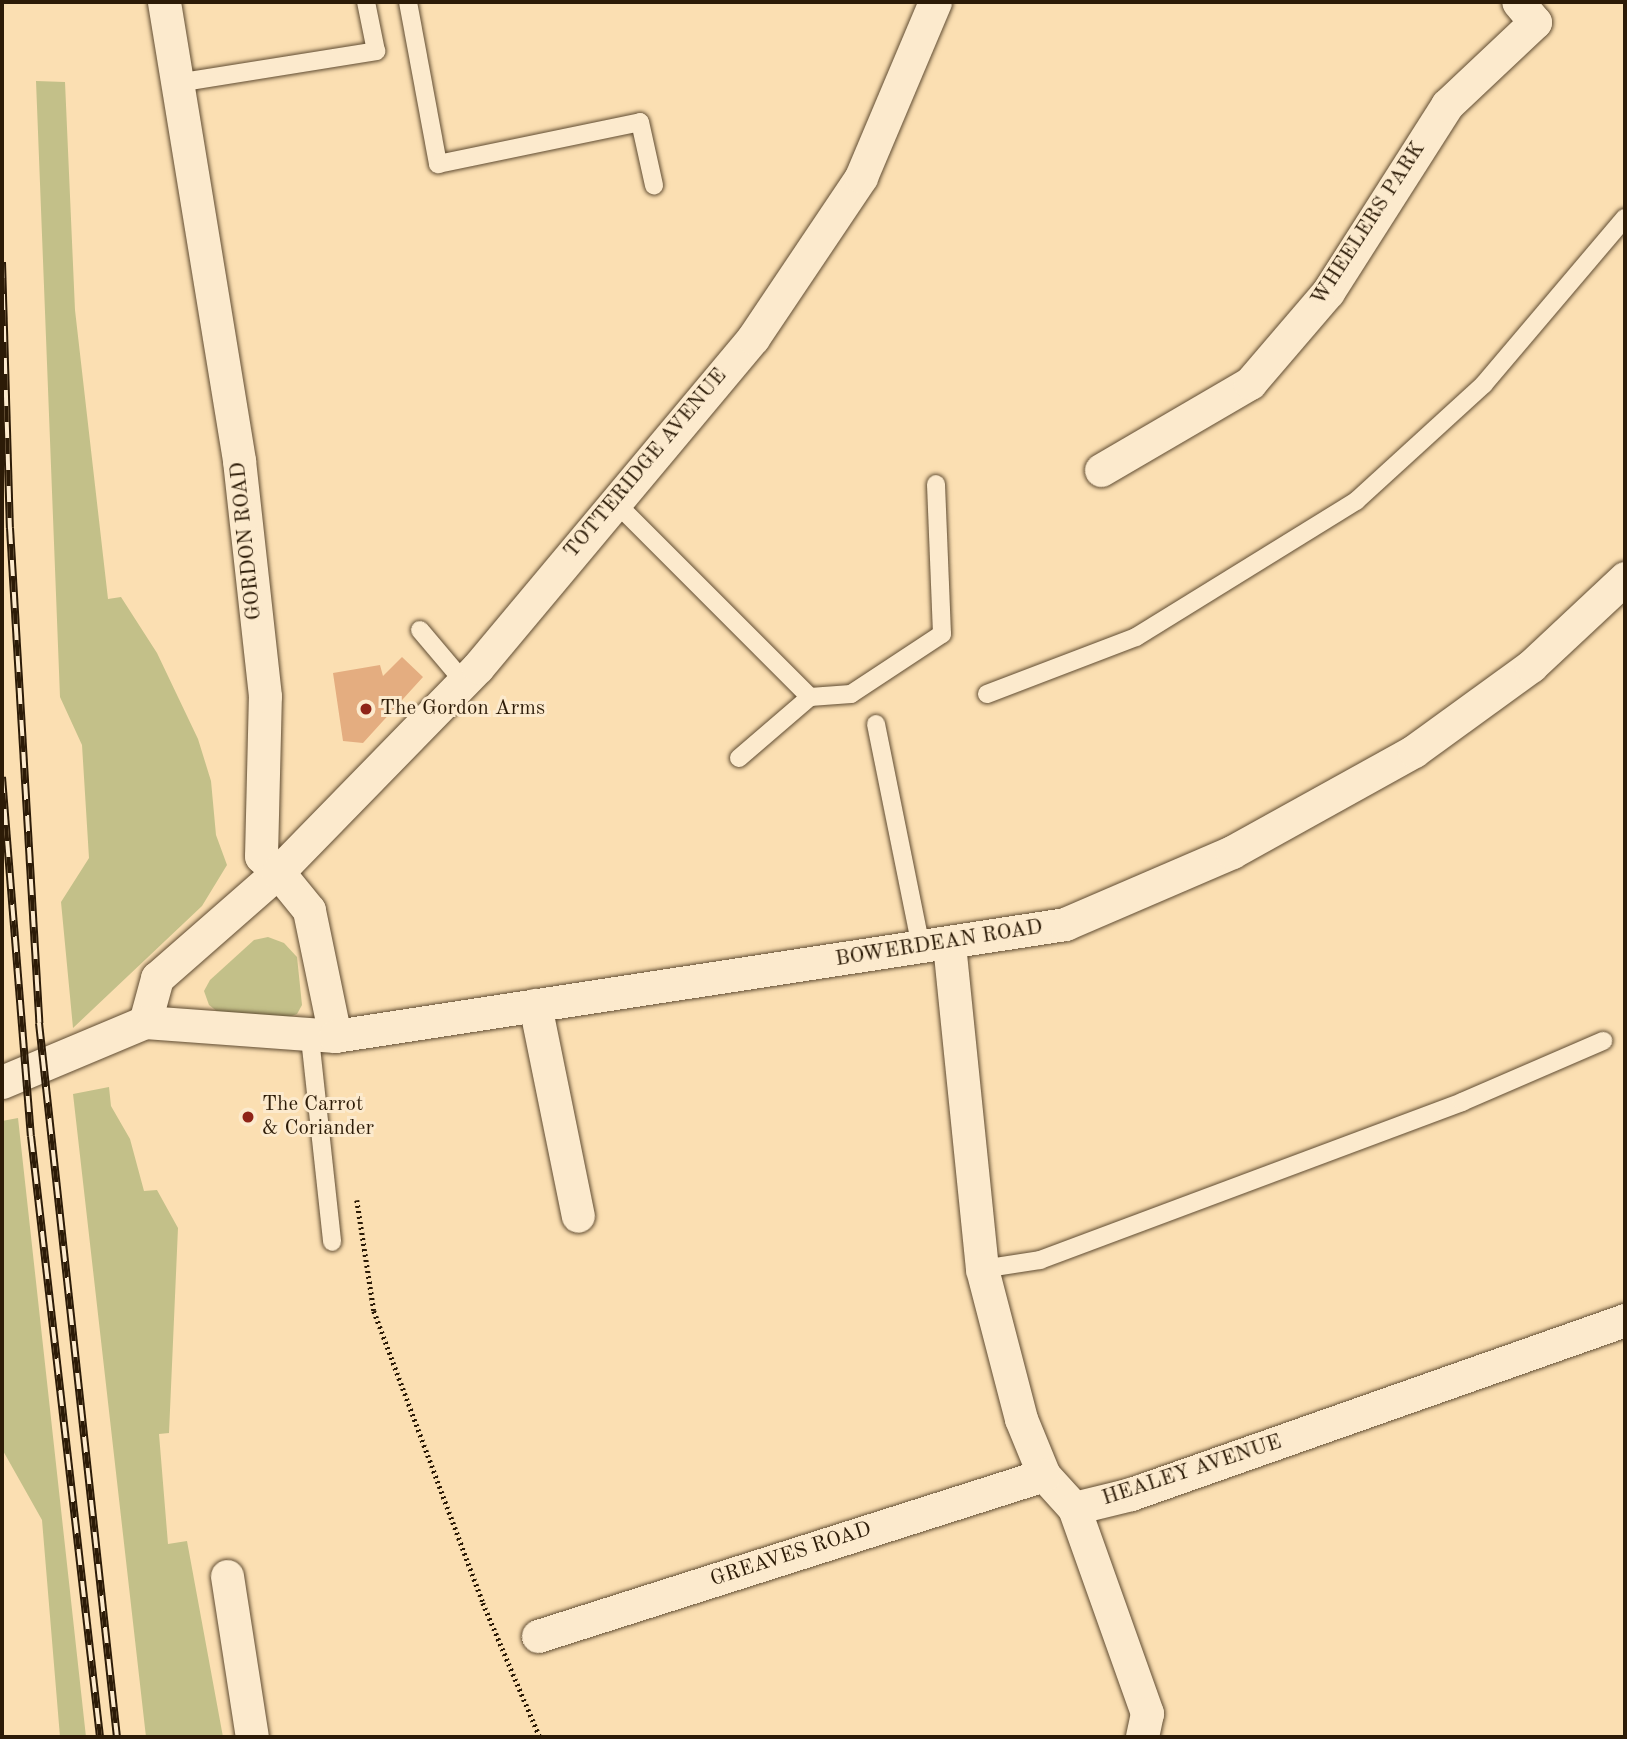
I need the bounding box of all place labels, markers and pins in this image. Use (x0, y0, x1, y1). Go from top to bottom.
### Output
place label: The Gordon Arms (380, 696, 545, 722)
marker: The Gordon Arms (358, 701, 374, 717)
place label: The Carrot & Coriander (262, 1092, 374, 1142)
marker: The Carrot & Coriander (240, 1109, 256, 1125)

